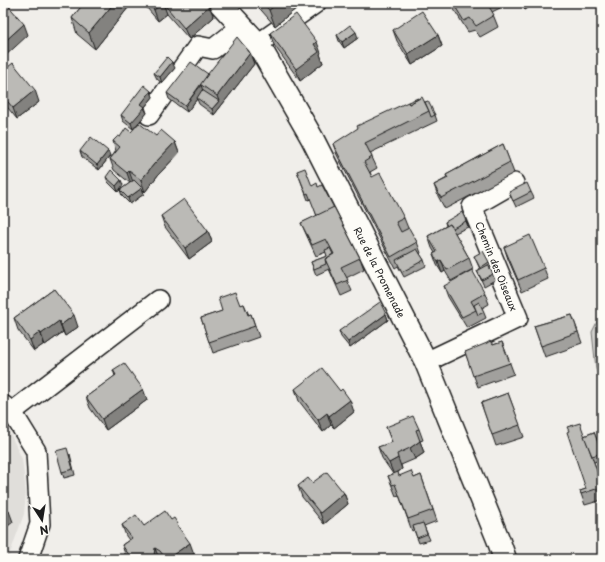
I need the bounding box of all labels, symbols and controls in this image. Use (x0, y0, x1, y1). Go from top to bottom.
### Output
street label: Chemin des Oiseaux (472, 219, 522, 313)
street label: Rue de la Promenade (351, 224, 409, 320)
north arrow (22, 500, 62, 540)
text: N (38, 521, 50, 540)

